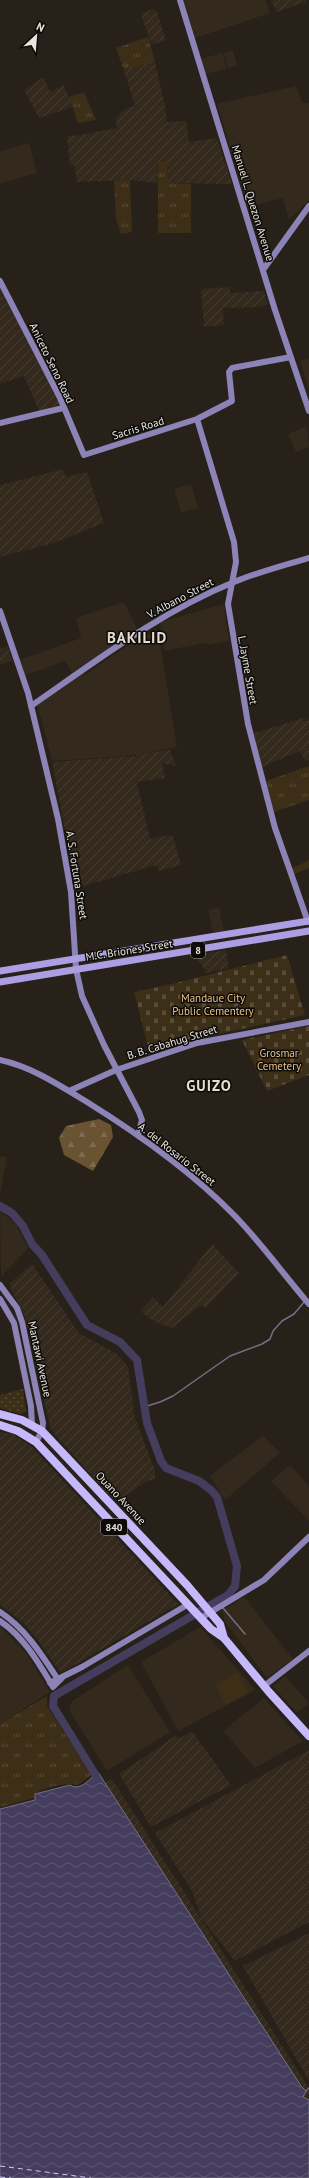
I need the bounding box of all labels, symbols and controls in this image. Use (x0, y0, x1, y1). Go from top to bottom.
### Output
north arrow (16, 16, 56, 56)
text: N (34, 19, 47, 35)
street label: Manuel L. Quezon Avenue (229, 143, 277, 263)
street label: Aniceto Seno Road (26, 321, 78, 406)
street label: Sacris Road (110, 413, 166, 443)
street label: V. Albano Street (143, 574, 216, 622)
district label: BAKILID (107, 628, 167, 647)
street label: L. Jayme Street (235, 635, 261, 706)
street label: A. S. Fortuna Street (63, 830, 91, 920)
street label: M.C. Briones Street (84, 936, 174, 964)
road number: 8 (191, 942, 205, 958)
park label: Mandaue City Public Cementery (172, 991, 255, 1018)
street label: B. B. Cabahug Street (125, 1022, 219, 1062)
park label: Grosmar Cemetery (257, 1046, 302, 1073)
district label: GUIZO (186, 1076, 232, 1095)
street label: A. del Rosario Street (135, 1119, 219, 1189)
street label: Mantawi Avenue (25, 1320, 55, 1399)
street label: Ouano Avenue (93, 1468, 150, 1528)
road number: 840 (101, 1519, 127, 1535)

